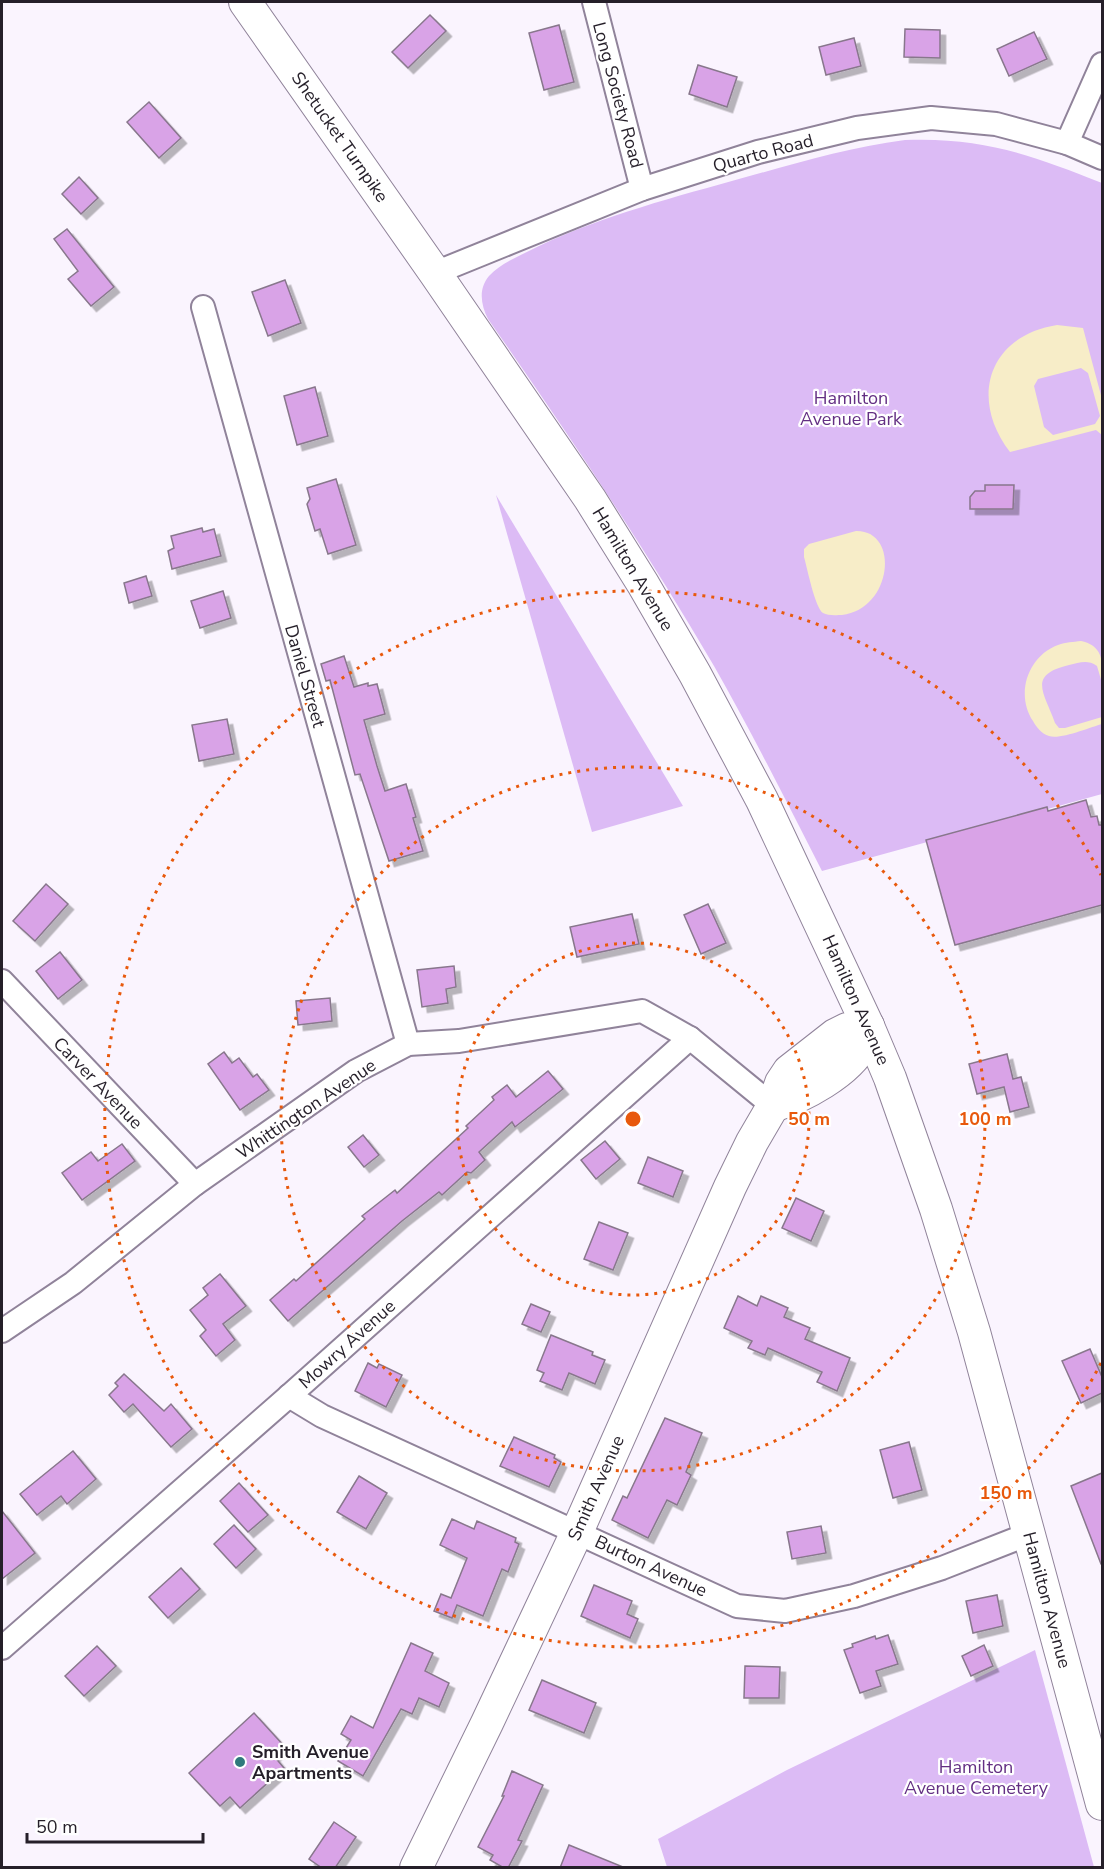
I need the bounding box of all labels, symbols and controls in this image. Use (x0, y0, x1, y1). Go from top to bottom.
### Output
street label: Long Society Road (587, 19, 649, 171)
street label: Shetucket Turnpike (286, 67, 394, 207)
street label: Quarto Road (710, 128, 816, 178)
park label: Hamilton Avenue Park (800, 386, 903, 431)
street label: Hamilton Avenue (587, 503, 679, 635)
street label: Daniel Street (279, 622, 331, 731)
street label: Hamilton Avenue (816, 931, 896, 1069)
street label: Carver Avenue (48, 1032, 148, 1134)
street label: Whittington Avenue (231, 1053, 381, 1165)
text: 50 m (788, 1107, 830, 1131)
text: 100 m (958, 1107, 1012, 1131)
centre of rings (623, 1109, 643, 1129)
street label: Mowry Avenue (293, 1294, 401, 1394)
street label: Smith Avenue (562, 1431, 630, 1545)
text: 150 m (979, 1481, 1033, 1505)
street label: Burton Avenue (591, 1529, 711, 1603)
street label: Hamilton Avenue (1017, 1529, 1077, 1671)
place label: Smith Avenue Apartments (252, 1740, 369, 1785)
marker: Smith Avenue Apartments (233, 1755, 247, 1769)
park label: Hamilton Avenue Cemetery (904, 1755, 1049, 1800)
scale bar (27, 1806, 202, 1844)
text: 50 m (36, 1815, 78, 1839)

